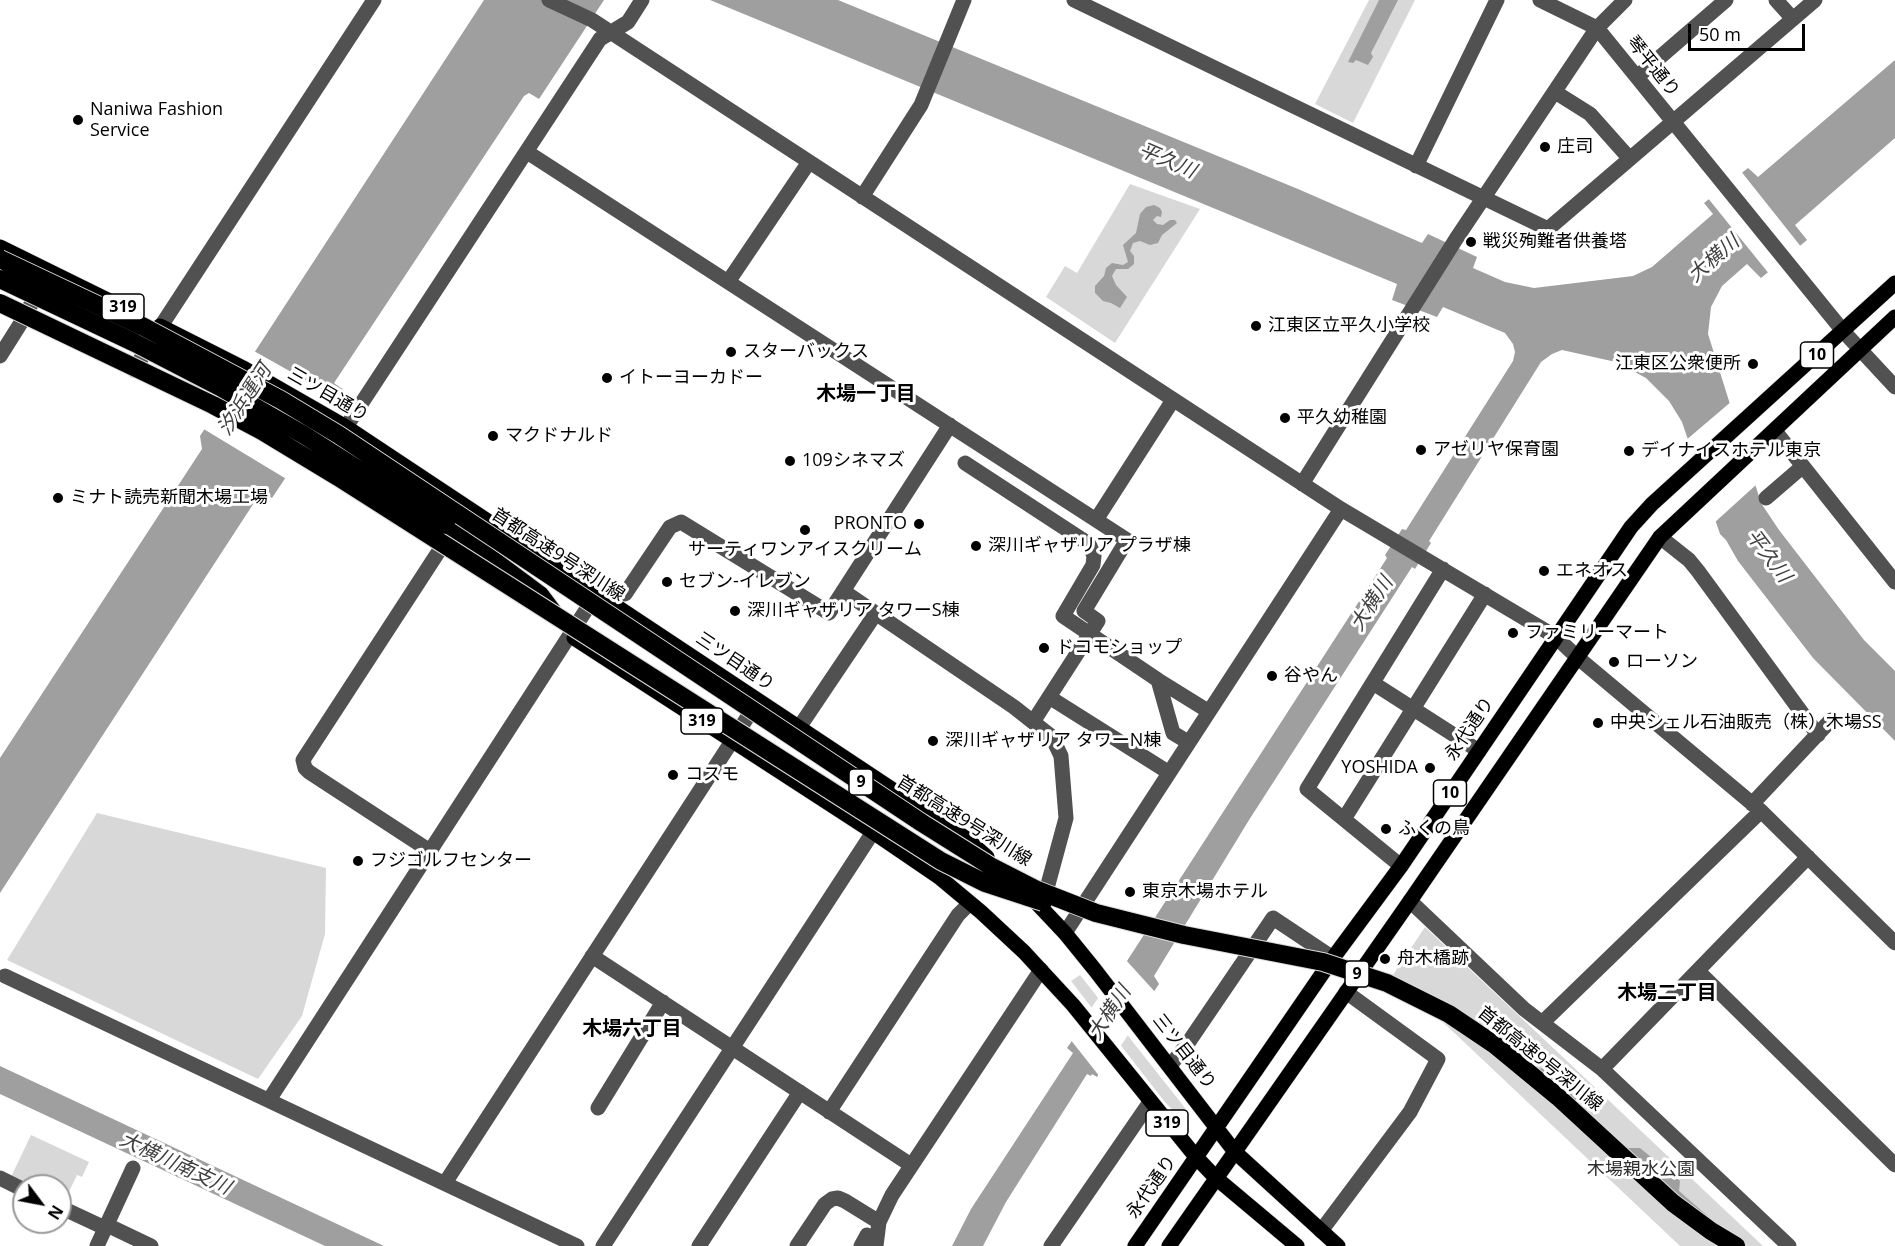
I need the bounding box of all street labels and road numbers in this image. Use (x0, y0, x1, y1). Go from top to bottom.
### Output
street label: 琴平通り (1622, 32, 1684, 102)
road number: 319 (102, 294, 144, 320)
road number: 10 (1800, 342, 1834, 368)
street label: 三ツ目通り (284, 363, 372, 427)
street label: 首都高速9号深川線 (487, 504, 629, 606)
street label: 三ツ目通り (692, 628, 778, 696)
street label: 永代通り (1441, 693, 1499, 765)
road number: 319 (681, 708, 723, 734)
road number: 9 (849, 769, 873, 795)
street label: 首都高速9号深川線 (893, 771, 1035, 871)
road number: 10 (1434, 780, 1466, 806)
road number: 9 (1345, 961, 1369, 987)
street label: 首都高速9号深川線 (1473, 1002, 1607, 1116)
street label: 三ツ目通り (1148, 1010, 1220, 1094)
road number: 319 (1146, 1110, 1188, 1136)
street label: 永代通り (1123, 1151, 1181, 1223)

